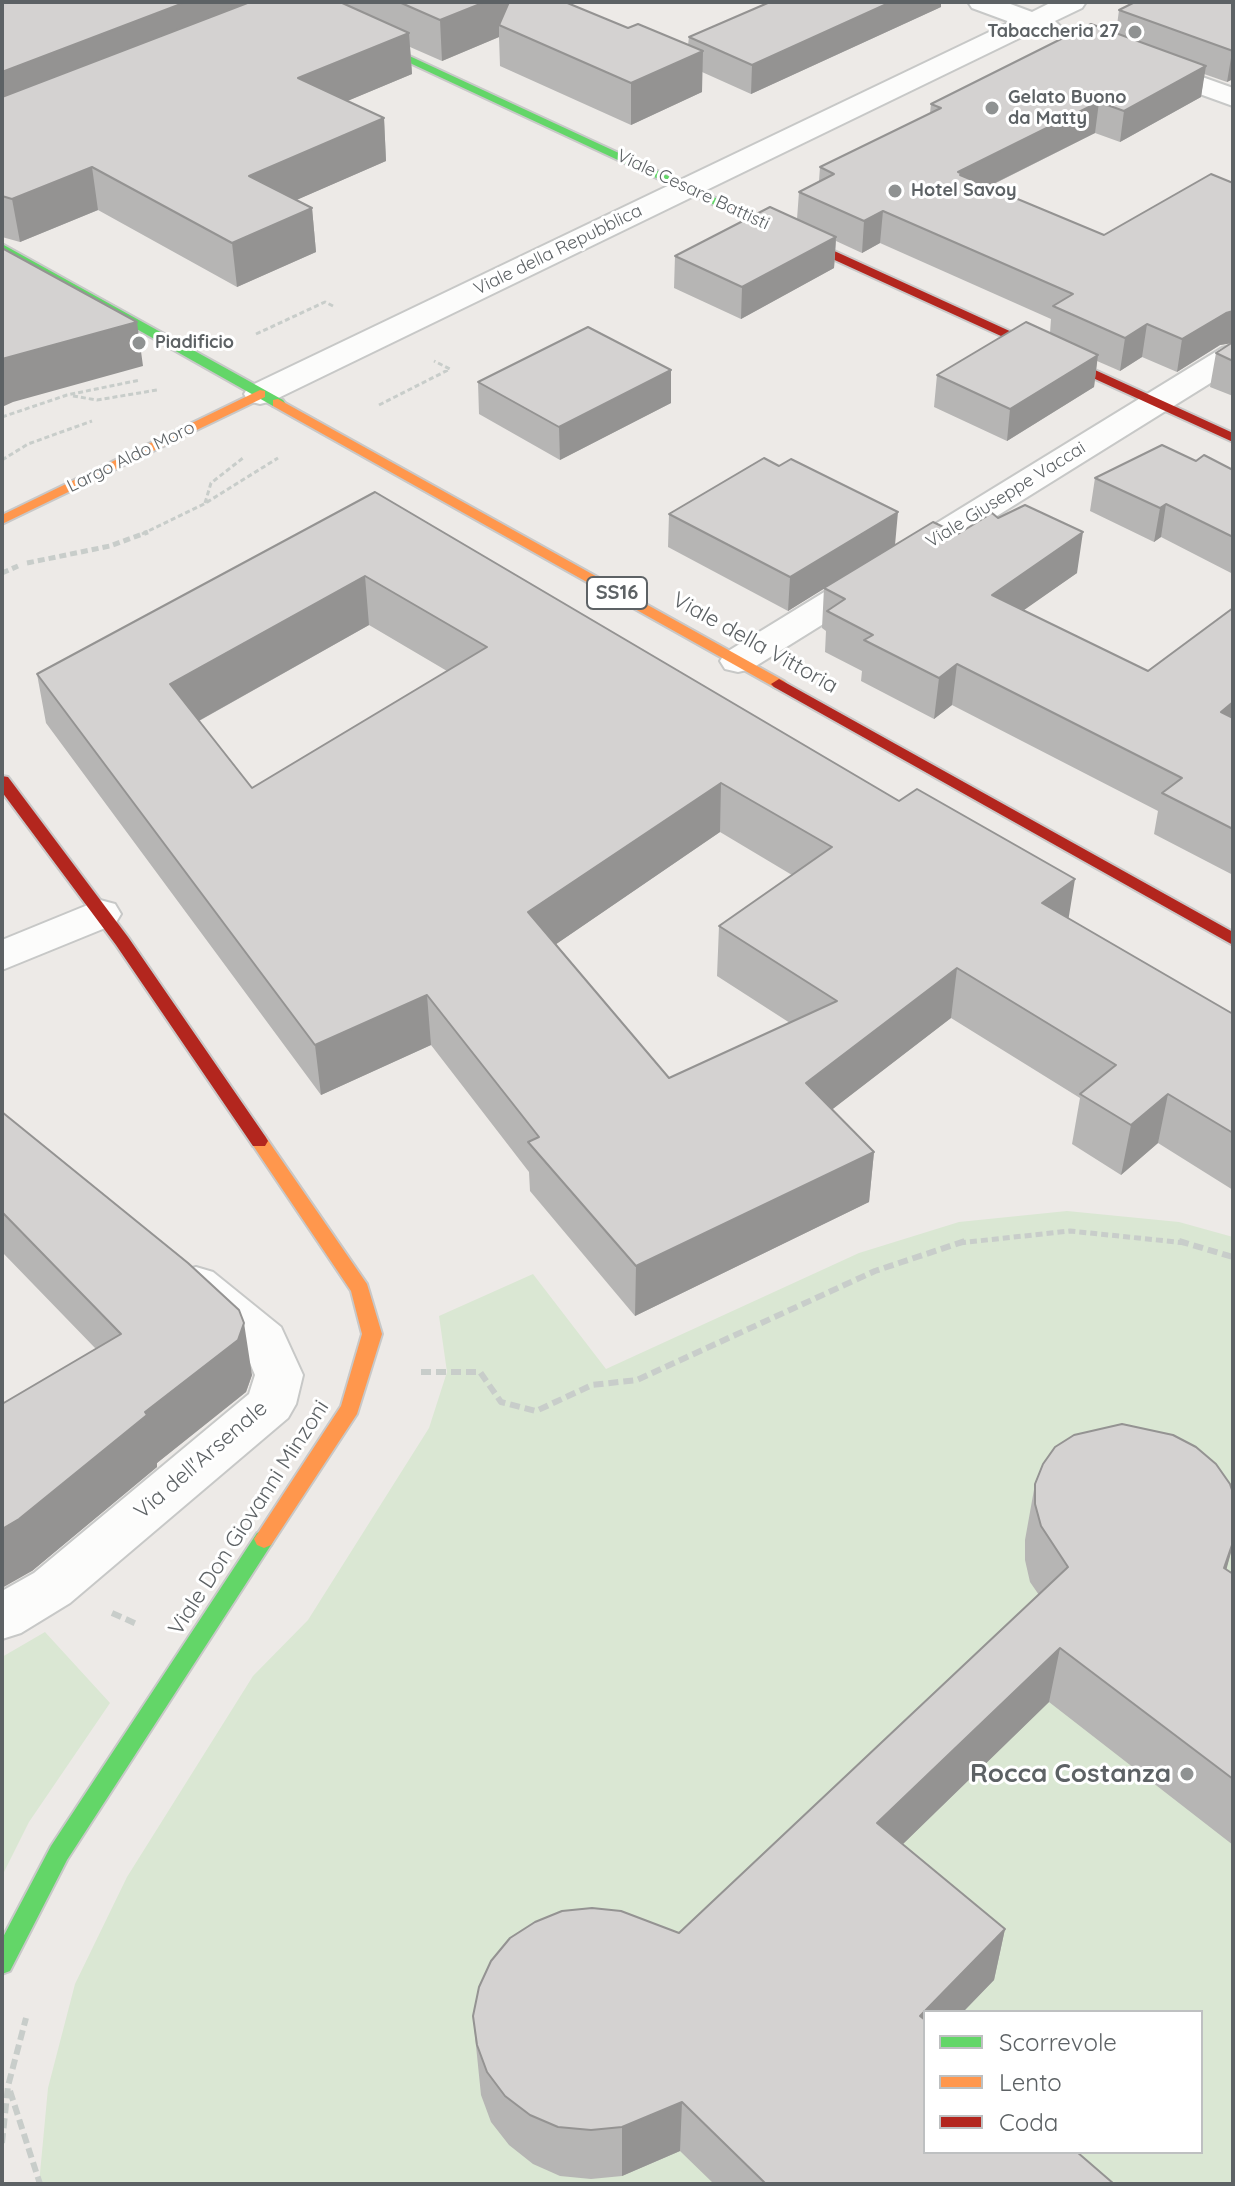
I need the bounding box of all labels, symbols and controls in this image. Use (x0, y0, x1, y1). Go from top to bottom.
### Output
place label: Tabaccheria 27 (987, 21, 1119, 43)
marker: Tabaccheria 27 (1126, 23, 1144, 41)
place label: Gelato Buono da Matty (1008, 87, 1126, 130)
marker: Gelato Buono da Matty (983, 99, 1001, 117)
street label: Viale Cesare Battisti (613, 145, 773, 235)
place label: Hotel Savoy (911, 180, 1017, 202)
marker: Hotel Savoy (886, 182, 904, 200)
street label: Viale della Repubblica (470, 200, 646, 300)
place label: Piadificio (155, 332, 234, 354)
marker: Piadificio (130, 334, 148, 352)
street label: Largo Aldo Moro (64, 417, 198, 497)
street label: Viale Giuseppe Vaccai (922, 437, 1090, 553)
road number: SS16 (587, 577, 647, 609)
street label: Viale della Vittoria (668, 587, 842, 699)
street label: Via dell'Arsenale (129, 1395, 273, 1525)
street label: Viale Don Giovanni Minzoni (163, 1396, 335, 1640)
place label: Rocca Costanza (970, 1758, 1171, 1790)
marker: Rocca Costanza (1178, 1765, 1196, 1783)
legend (923, 2010, 1203, 2154)
text: Scorrevole (999, 2027, 1117, 2057)
text: Lento (999, 2067, 1062, 2097)
text: Coda (999, 2107, 1058, 2137)

